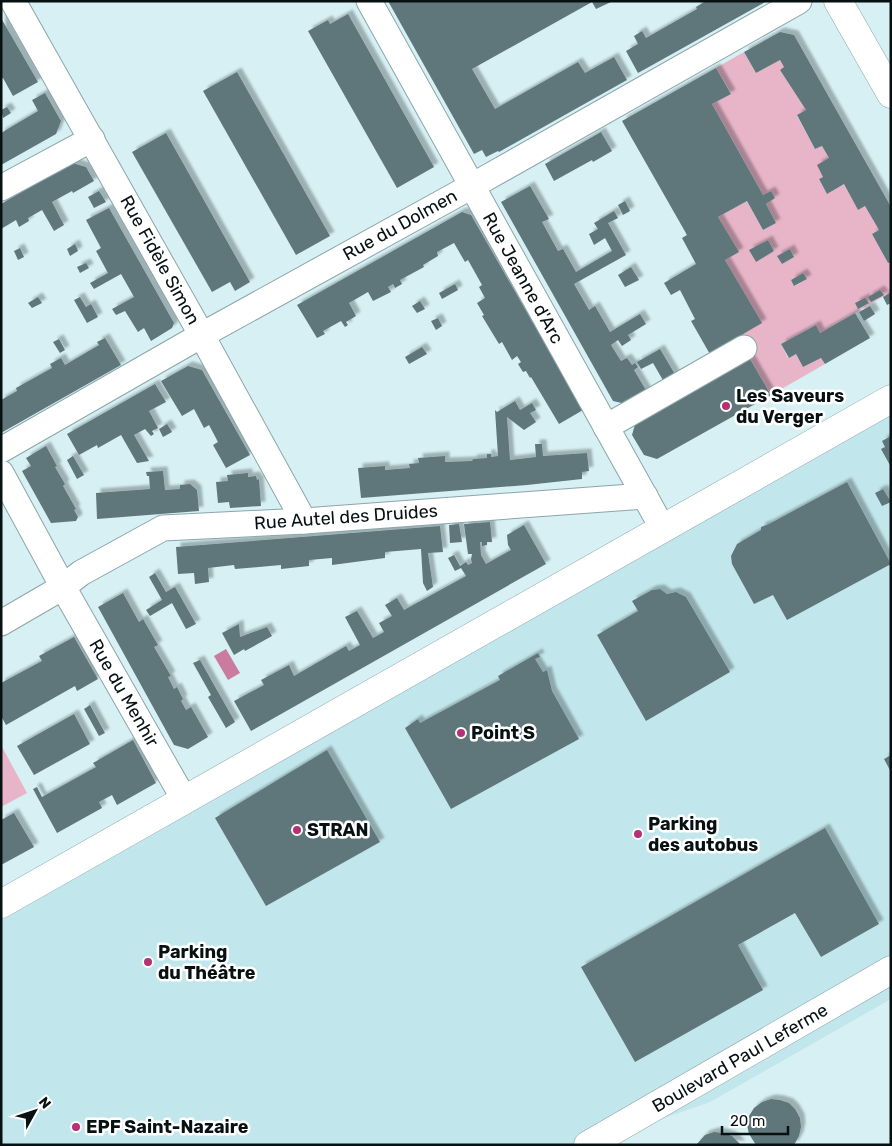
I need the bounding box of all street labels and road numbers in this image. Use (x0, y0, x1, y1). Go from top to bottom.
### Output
street label: Rue du Dolmen (339, 185, 461, 265)
street label: Rue Fidèle Simon (115, 192, 205, 328)
street label: Rue Jeanne d'Arc (478, 208, 568, 348)
street label: Rue Autel des Druides (253, 500, 439, 534)
street label: Rue du Menhir (84, 635, 164, 751)
street label: Boulevard Paul Leferme (648, 999, 832, 1117)

